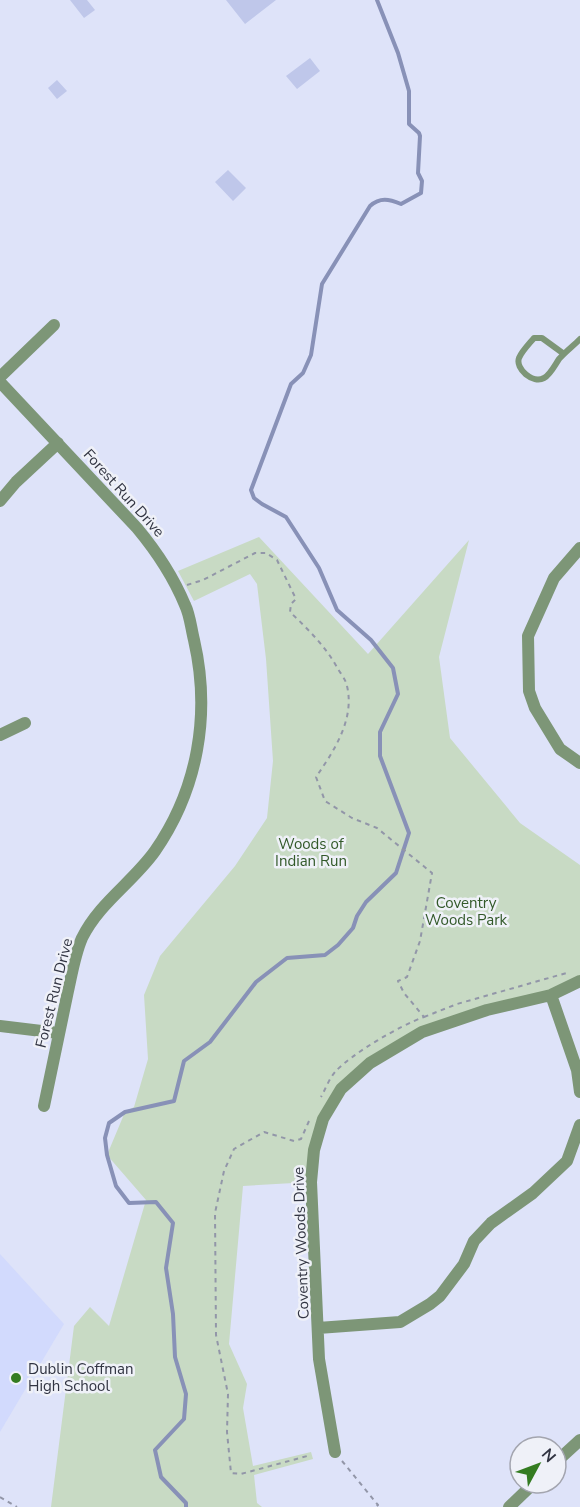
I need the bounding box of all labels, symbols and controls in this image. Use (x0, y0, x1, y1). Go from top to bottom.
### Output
street label: Forest Run Drive (79, 445, 169, 541)
park label: Woods of Indian Run (275, 834, 347, 871)
park label: Coventry Woods Park (425, 893, 508, 930)
street label: Forest Run Drive (31, 936, 77, 1050)
street label: Coventry Woods Drive (288, 1167, 314, 1319)
place label: Dublin Coffman High School (28, 1359, 133, 1396)
marker: Dublin Coffman High School (9, 1371, 23, 1385)
north arrow (508, 1435, 568, 1495)
text: N (536, 1444, 561, 1468)

